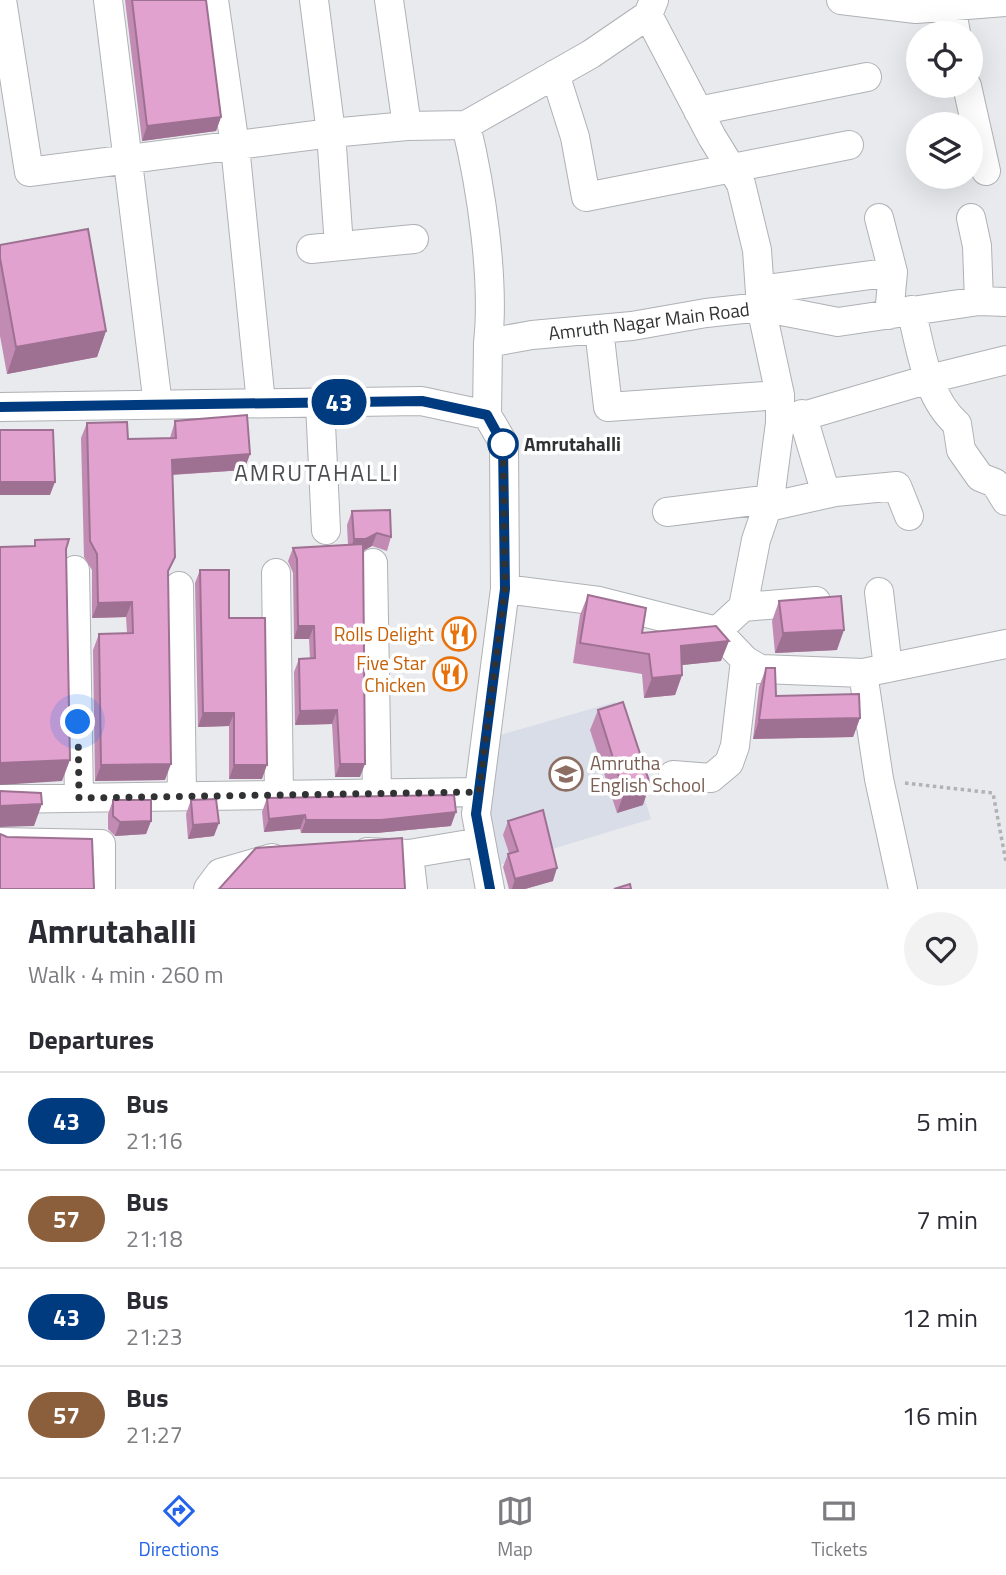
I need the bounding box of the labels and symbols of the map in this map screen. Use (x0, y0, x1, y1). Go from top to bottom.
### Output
street label: Amruth Nagar Main Road (547, 294, 751, 347)
line badge: 43 (308, 379, 370, 425)
marker: Amrutahalli (488, 429, 518, 459)
place label: Amrutahalli (524, 429, 621, 458)
district label: AMRUTAHALLI (234, 455, 400, 490)
restaurant icon: Rolls Delight (440, 615, 478, 653)
place label: Rolls Delight (334, 619, 434, 648)
place label: Five Star Chicken (356, 648, 426, 699)
restaurant icon: Five Star Chicken (431, 655, 469, 693)
your location (60, 704, 95, 739)
place label: Amrutha English School (590, 748, 705, 799)
school or university icon: Amrutha English School (547, 755, 585, 793)

